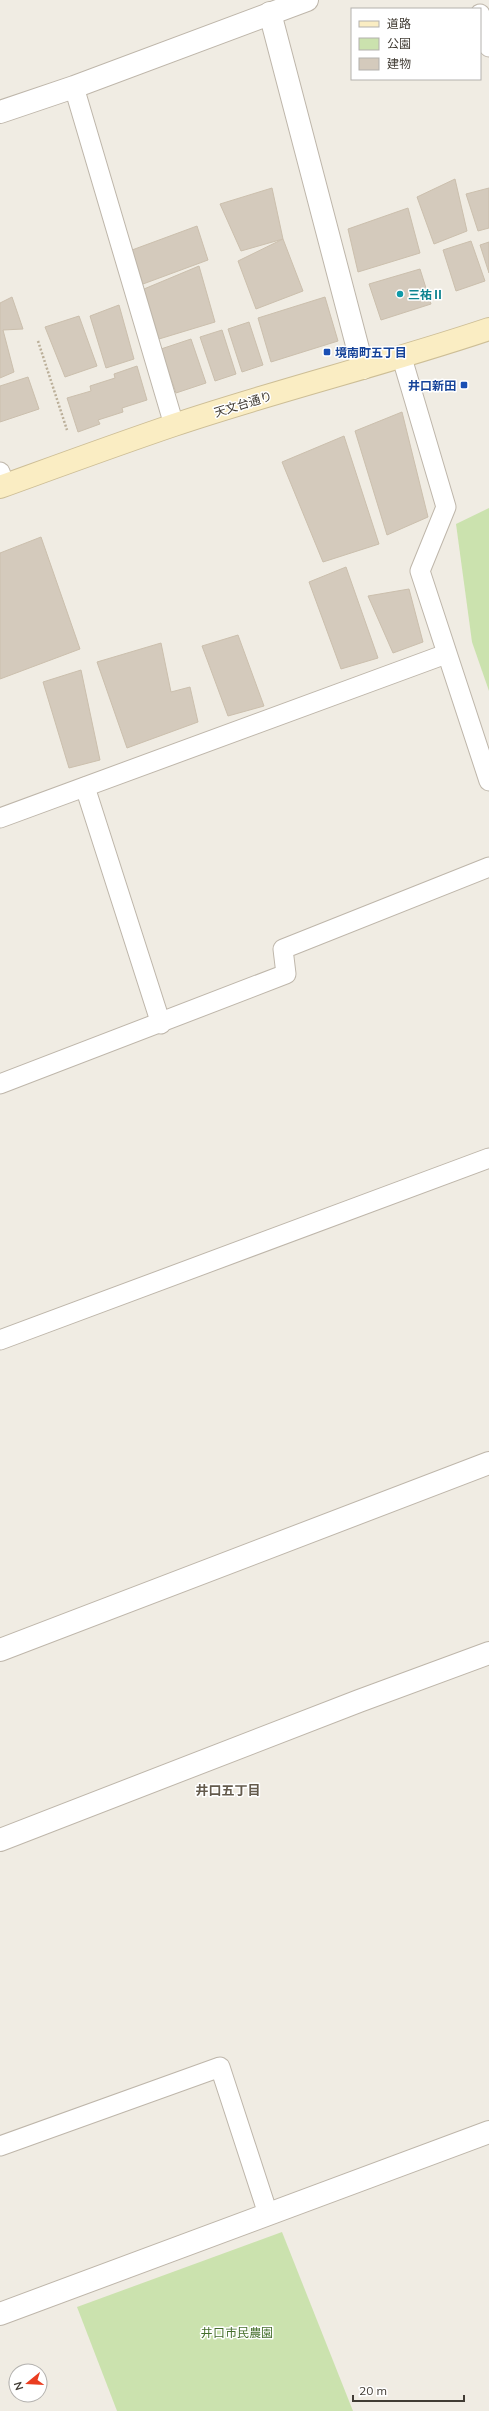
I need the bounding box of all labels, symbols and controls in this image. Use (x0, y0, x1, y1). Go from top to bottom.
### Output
legend (351, 8, 481, 80)
text: 道路 (387, 16, 411, 31)
text: 公園 (387, 36, 411, 51)
text: 建物 (387, 56, 411, 71)
place label: 三祐Ⅱ (408, 287, 444, 302)
marker: 三祐Ⅱ (395, 289, 405, 299)
place label: 境南町五丁目 (335, 345, 407, 360)
marker: 境南町五丁目 (322, 347, 332, 357)
place label: 井口新田 (408, 378, 456, 393)
marker: 井口新田 (459, 380, 469, 390)
street label: 天文台通り (212, 388, 274, 420)
district label: 井口五丁目 (195, 1782, 261, 1798)
park label: 井口市民農園 (201, 2325, 273, 2340)
north arrow (8, 2363, 48, 2403)
scale bar (353, 2377, 464, 2403)
text: N (11, 2380, 26, 2392)
text: 20 m (359, 2383, 387, 2398)

